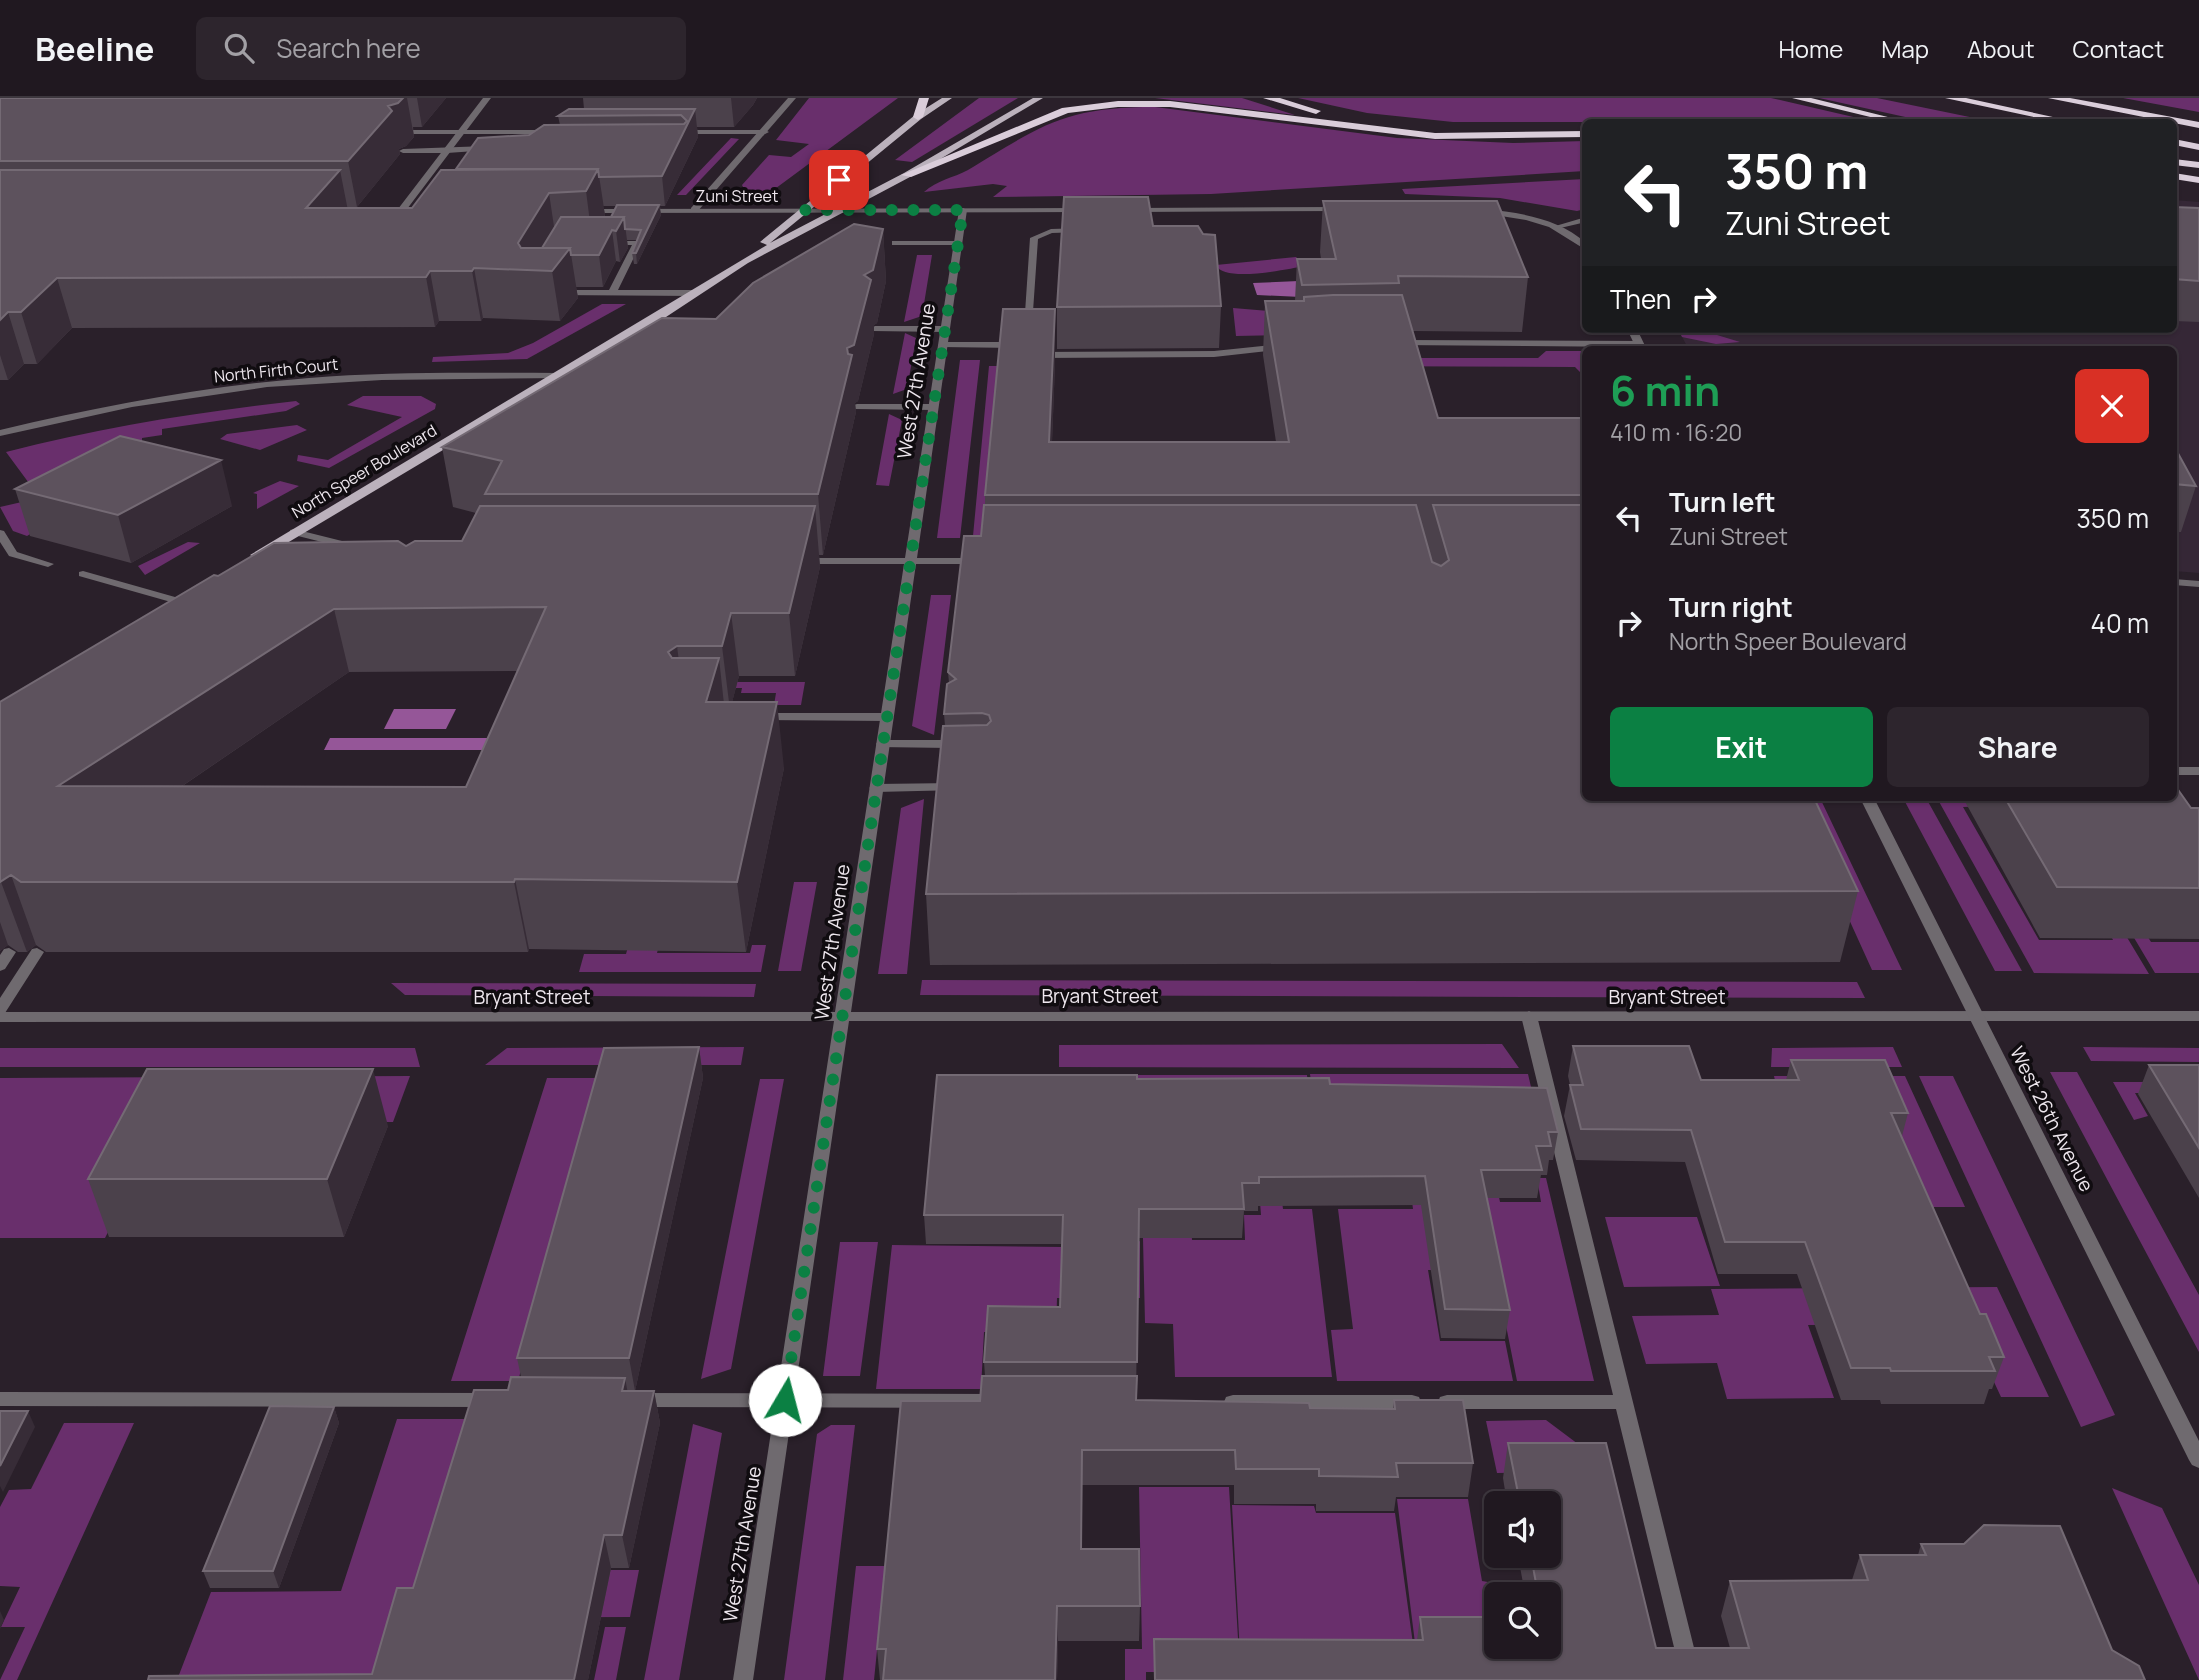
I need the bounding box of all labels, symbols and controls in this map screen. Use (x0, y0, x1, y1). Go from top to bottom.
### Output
search box (196, 17, 686, 80)
text: Beeline (35, 26, 154, 71)
icon: search (220, 29, 258, 67)
text: Search here (276, 30, 421, 66)
text: Home (1778, 32, 1843, 65)
text: Map (1881, 32, 1929, 65)
text: About (1967, 32, 2035, 65)
text: Contact (2073, 32, 2164, 65)
text: 350 m (1725, 137, 1868, 204)
icon: left (1610, 147, 1701, 238)
pin (809, 150, 869, 210)
icon: arrive (820, 161, 858, 199)
street label: Zuni Street (696, 185, 778, 207)
text: Zuni Street (1725, 201, 1891, 245)
icon: right (1685, 280, 1723, 318)
text: Then (1610, 281, 1671, 317)
street label: West 27th Avenue (891, 301, 941, 461)
street label: North Firth Court (213, 353, 339, 387)
text: 6 min (1610, 361, 1720, 419)
button: close (2075, 369, 2149, 443)
text: 410 m · 16:20 (1610, 416, 1742, 448)
street label: North Speer Boulevard (287, 419, 441, 523)
text: Turn left (1669, 484, 1776, 520)
icon: left (1610, 499, 1648, 537)
text: 350 m (2076, 500, 2149, 536)
text: Zuni Street (1669, 520, 1788, 552)
text: Turn right (1669, 589, 1793, 625)
icon: right (1610, 604, 1648, 642)
text: 40 m (2091, 605, 2149, 641)
text: North Speer Boulevard (1669, 625, 1907, 657)
button: Exit (1610, 707, 1873, 787)
button: Share (1887, 707, 2149, 787)
street label: West 27th Avenue (808, 862, 856, 1022)
street label: Bryant Street (1041, 983, 1159, 1009)
street label: Bryant Street (473, 984, 591, 1010)
street label: Bryant Street (1608, 984, 1726, 1010)
street label: West 26th Avenue (2004, 1042, 2100, 1196)
position arrow (748, 1363, 822, 1437)
street label: West 27th Avenue (717, 1464, 767, 1624)
map controls (1484, 1491, 1561, 1659)
button: sound (1484, 1491, 1561, 1568)
button: search (1484, 1582, 1561, 1659)

